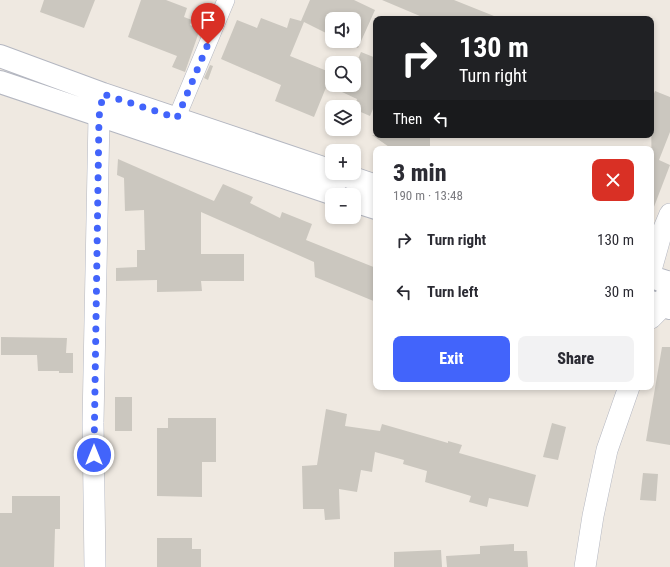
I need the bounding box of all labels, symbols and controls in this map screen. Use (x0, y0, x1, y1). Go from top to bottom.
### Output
pin (191, 3, 225, 44)
icon: arrive (197, 9, 219, 31)
map controls (325, 12, 361, 224)
button: sound (325, 12, 361, 48)
text: 130 m (459, 31, 529, 64)
icon: right (393, 32, 445, 84)
button: search (325, 56, 361, 92)
text: Turn right (459, 65, 527, 86)
button: layers (325, 100, 361, 136)
icon: left (430, 108, 452, 130)
text: Then (393, 110, 422, 128)
button: + (325, 144, 361, 180)
text: 3 min (393, 159, 447, 187)
button: close (592, 159, 634, 201)
button: − (325, 188, 361, 224)
text: 190 m · 13:48 (393, 188, 463, 203)
icon: right (393, 229, 415, 251)
text: Turn right (427, 231, 486, 249)
text: 130 m (597, 231, 634, 249)
icon: left (393, 281, 415, 303)
text: Turn left (427, 283, 478, 301)
text: 30 m (604, 283, 634, 301)
button: Exit (393, 336, 510, 382)
button: Share (518, 336, 634, 382)
position arrow (73, 434, 115, 476)

